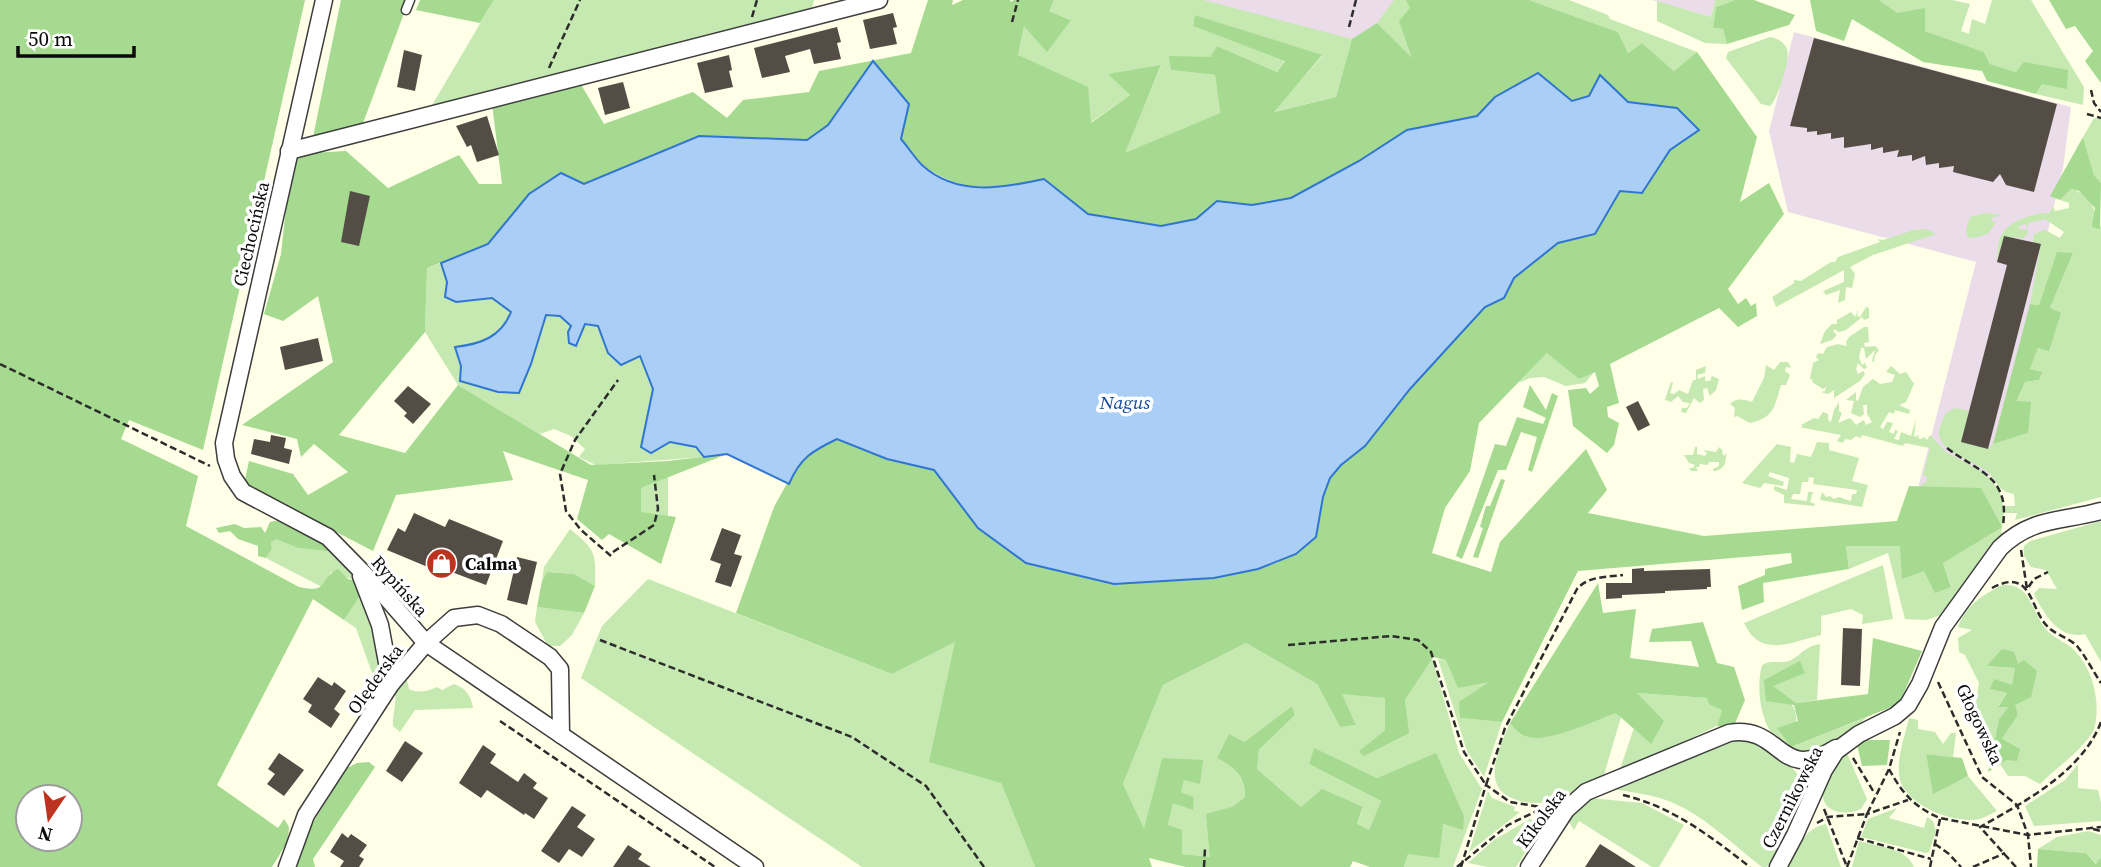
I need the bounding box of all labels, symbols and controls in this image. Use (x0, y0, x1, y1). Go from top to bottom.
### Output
scale bar (18, 14, 133, 58)
text: 50 m (28, 24, 73, 53)
street label: Ciechocińska (227, 178, 275, 289)
water label: Nagus (1099, 389, 1150, 415)
shop icon: Calma (425, 546, 459, 580)
street label: Rypińska (366, 550, 435, 622)
place label: Calma (465, 551, 518, 576)
street label: Olęderska (341, 638, 409, 719)
street label: Głogowska (1950, 679, 2010, 769)
street label: Czernikowska (1755, 741, 1829, 853)
street label: Kikolska (1510, 782, 1572, 853)
north arrow (14, 783, 84, 853)
text: N (35, 820, 55, 849)

